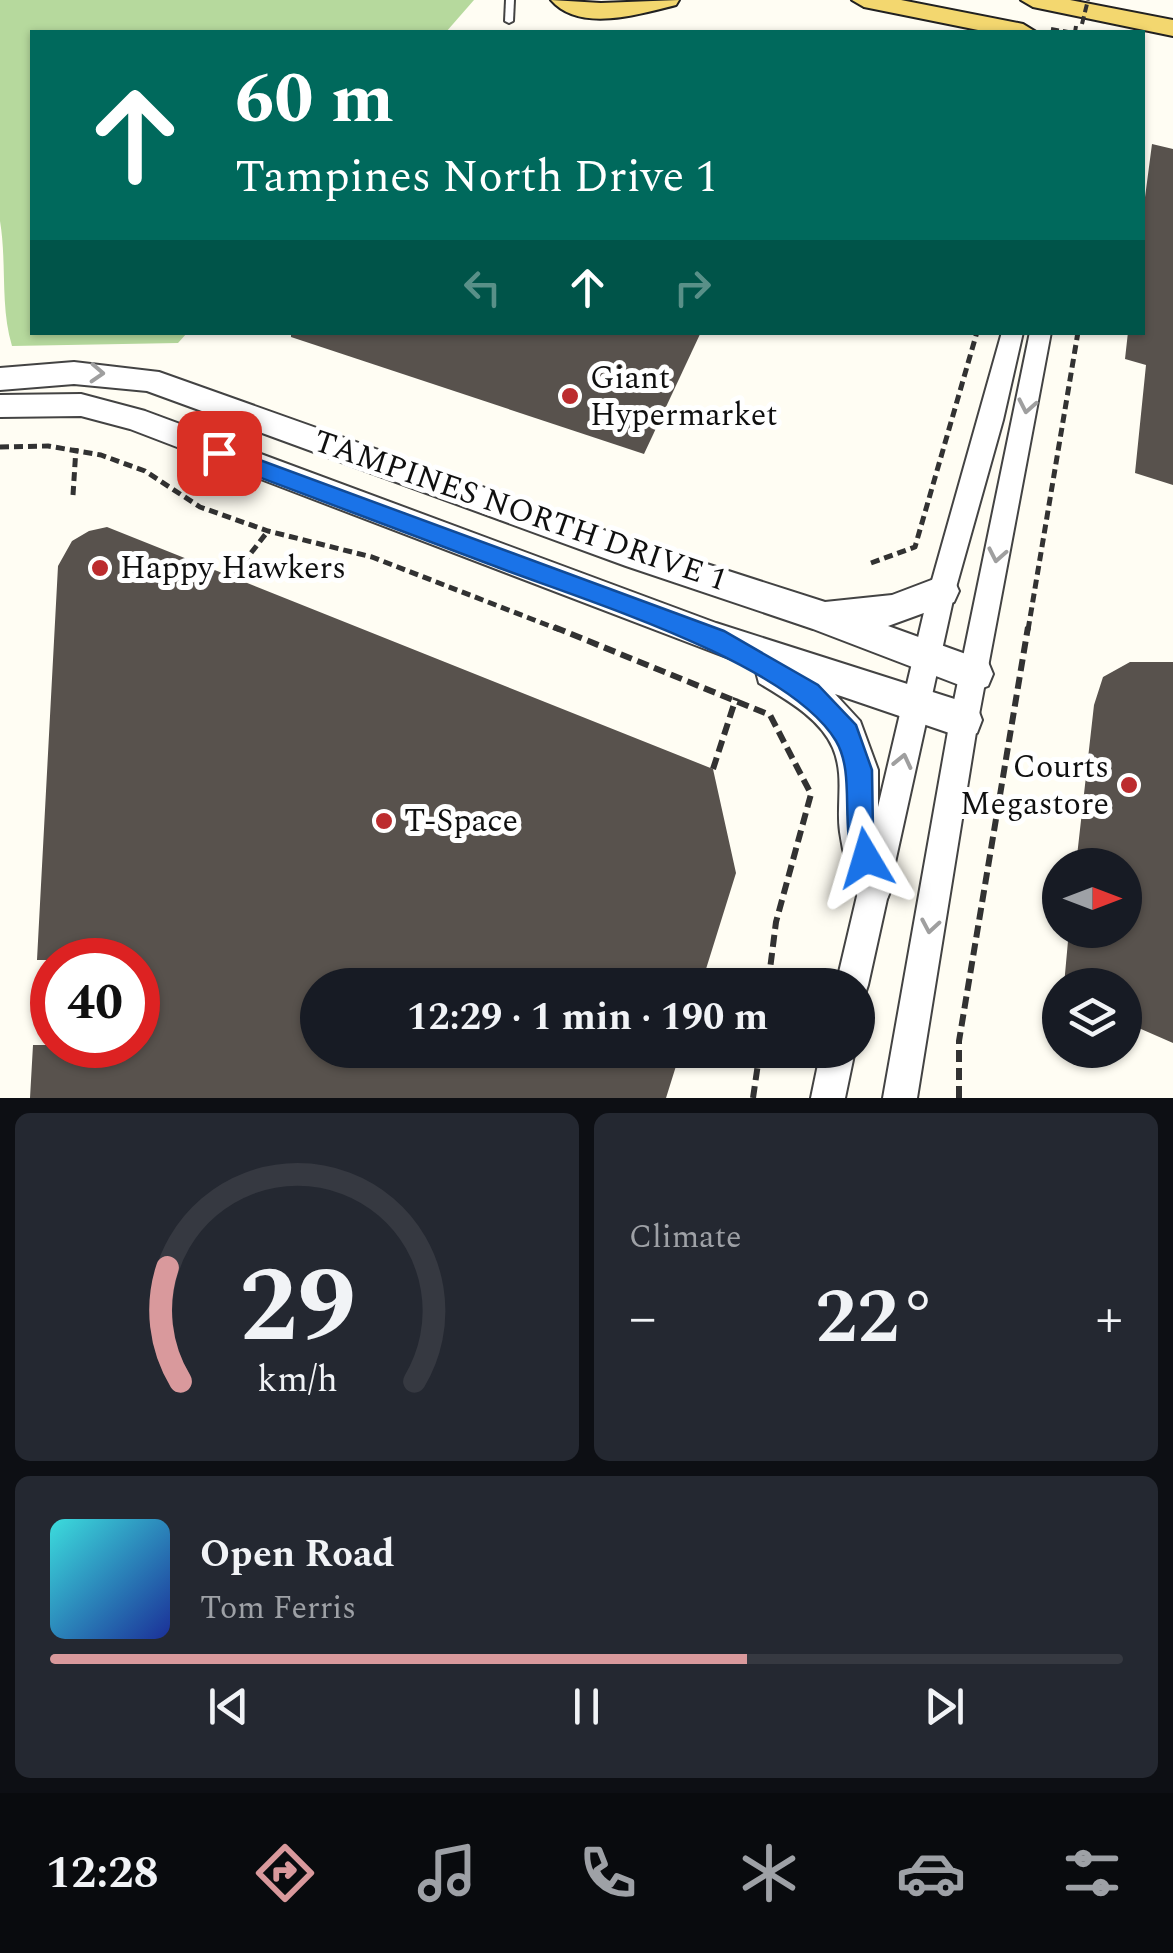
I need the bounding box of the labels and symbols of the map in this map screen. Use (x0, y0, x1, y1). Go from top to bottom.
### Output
place label: Giant Hypermarket (590, 354, 778, 440)
one-way arrow (89, 362, 105, 383)
marker: Giant Hypermarket (559, 385, 581, 407)
one-way arrow (1017, 397, 1038, 414)
pin (177, 411, 262, 496)
street label: TAMPINES NORTH DRIVE 1 (307, 417, 733, 605)
place label: Happy Hawkers (120, 544, 346, 593)
one-way arrow (988, 546, 1009, 563)
marker: Happy Hawkers (89, 557, 111, 579)
place label: Courts Megastore (960, 743, 1109, 829)
one-way arrow (891, 753, 912, 770)
marker: Courts Megastore (1118, 774, 1140, 796)
place label: T-Space (404, 797, 518, 846)
position arrow (814, 806, 918, 910)
marker: T-Space (373, 810, 395, 832)
north arrow (1042, 848, 1142, 948)
one-way arrow (920, 918, 941, 934)
speed limit sign: 40 (30, 938, 160, 1068)

